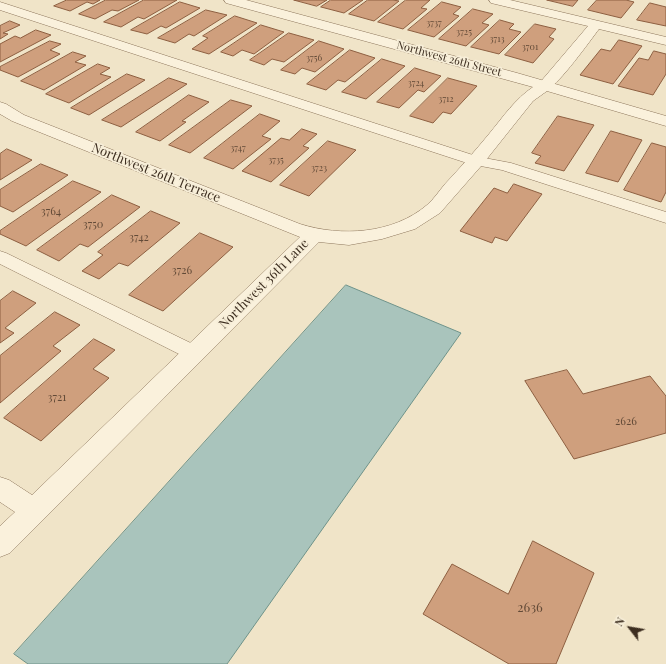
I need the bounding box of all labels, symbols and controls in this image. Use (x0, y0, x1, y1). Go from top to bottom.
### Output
house number: 3737 (426, 18, 442, 28)
house number: 3725 (456, 27, 472, 37)
house number: 3713 (490, 34, 504, 44)
street label: Northwest 26th Street (395, 39, 503, 79)
house number: 3701 (522, 42, 538, 52)
house number: 3756 (306, 53, 322, 63)
house number: 3724 (408, 78, 424, 88)
house number: 3712 (438, 94, 454, 104)
street label: Northwest 26th Terrace (89, 140, 223, 206)
house number: 3747 (230, 143, 246, 153)
house number: 3735 (268, 155, 284, 165)
house number: 3723 (311, 163, 327, 173)
house number: 3764 (41, 205, 61, 219)
house number: 3750 (83, 218, 103, 232)
house number: 3742 (129, 231, 149, 245)
street label: Northwest 36th Lane (216, 236, 312, 332)
house number: 3726 (172, 264, 192, 278)
house number: 3721 (48, 391, 66, 405)
house number: 2626 (615, 415, 637, 429)
house number: 2636 (517, 600, 543, 616)
north arrow (610, 608, 650, 648)
text: N (611, 614, 628, 629)

